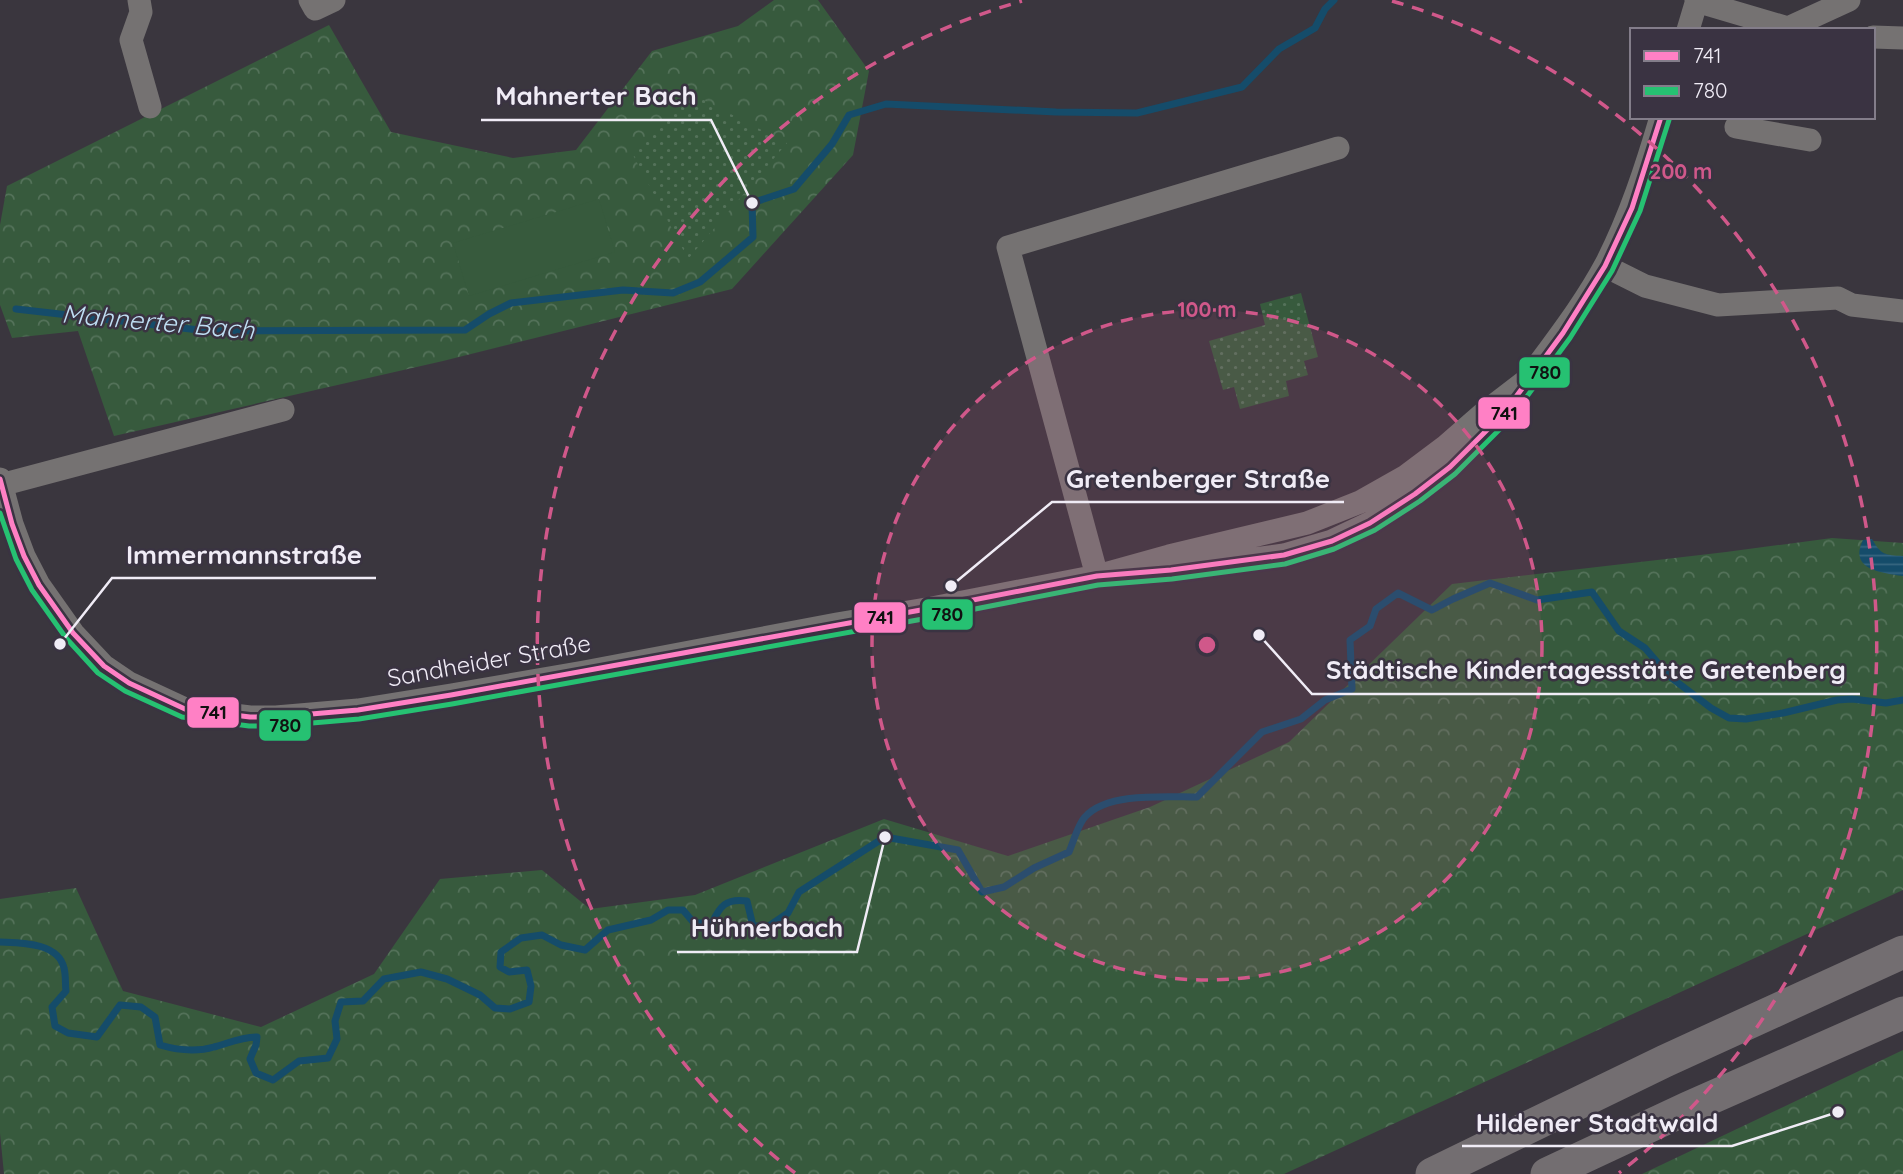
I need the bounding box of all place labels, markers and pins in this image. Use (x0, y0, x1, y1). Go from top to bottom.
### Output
callout: Mahnerter Bach (481, 73, 711, 120)
callout: Gretenberger Straße (1052, 455, 1344, 502)
callout: Immermannstraße (112, 531, 376, 578)
centre of rings (1195, 633, 1219, 657)
callout: Städtische Kindertagesstätte Gretenberg (1312, 647, 1860, 694)
callout: Hühnerbach (677, 905, 857, 952)
callout: Hildener Stadtwald (1462, 1099, 1732, 1146)

